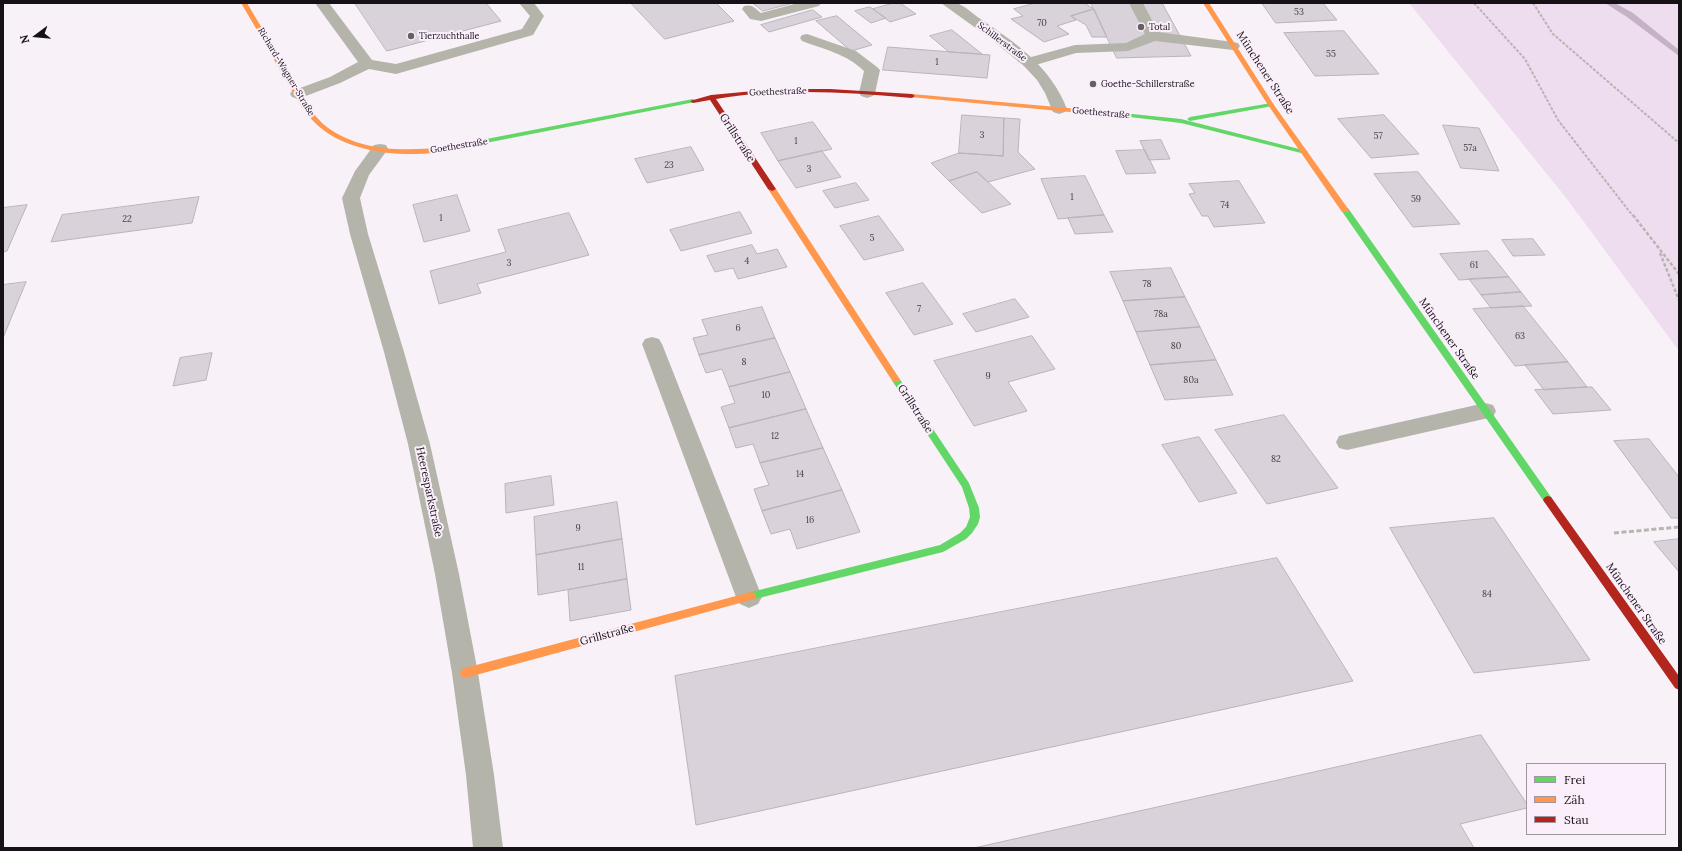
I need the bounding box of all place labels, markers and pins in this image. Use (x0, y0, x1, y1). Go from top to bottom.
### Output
marker: Total (1136, 22, 1146, 32)
place label: Total (1149, 22, 1170, 32)
marker: Tierzuchthalle (406, 31, 416, 41)
place label: Tierzuchthalle (419, 31, 479, 41)
marker: Goethe-Schillerstraße (1088, 79, 1098, 89)
place label: Goethe-Schillerstraße (1101, 79, 1195, 89)

